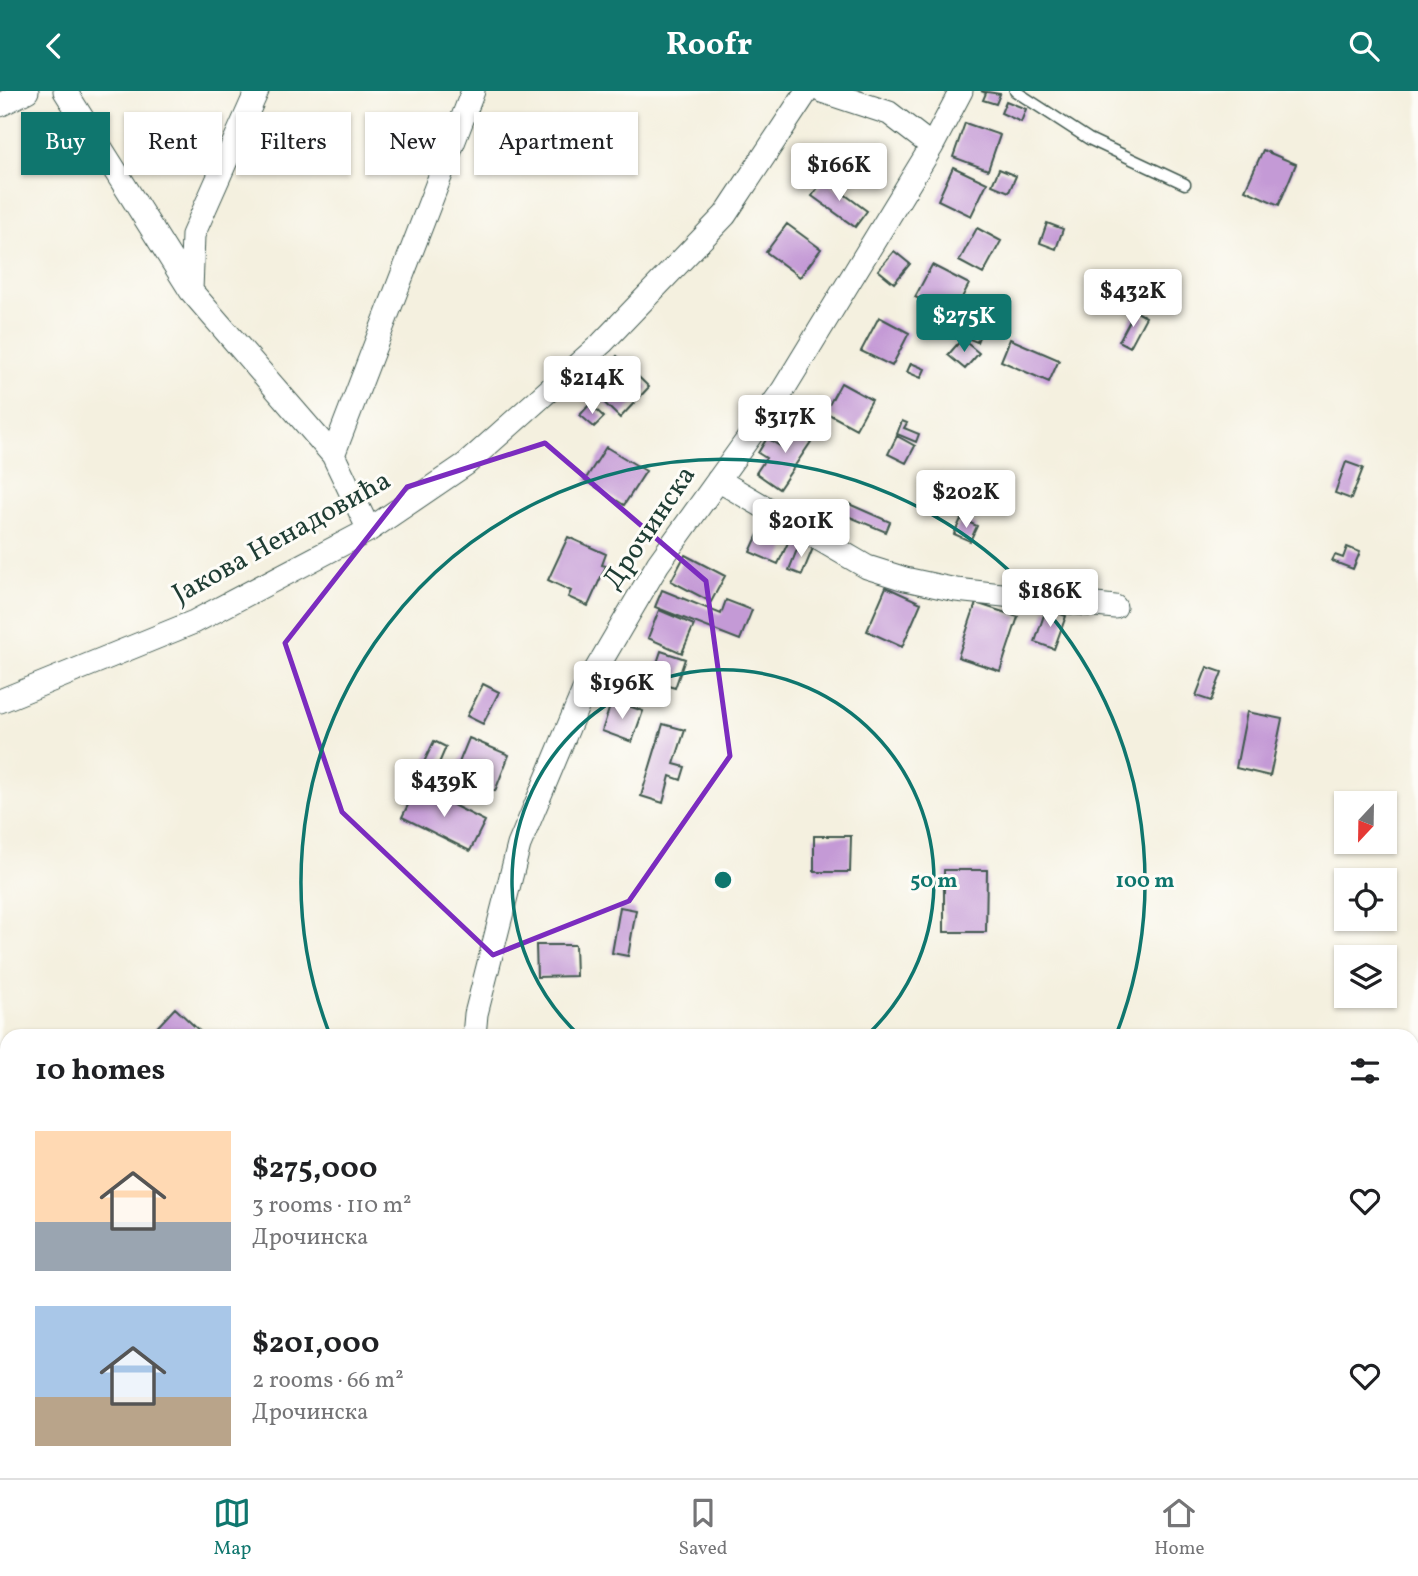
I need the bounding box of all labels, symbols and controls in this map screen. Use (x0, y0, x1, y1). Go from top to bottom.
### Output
text: Roofr (666, 24, 752, 68)
icon: back (35, 27, 73, 65)
icon: search (1345, 27, 1383, 65)
chip: Buy (21, 112, 110, 175)
chip: Rent (124, 112, 222, 175)
chip: Filters (236, 112, 351, 175)
chip: New (365, 112, 460, 175)
chip: Apartment (474, 112, 638, 175)
pin: $166K (790, 143, 888, 203)
text: $166K (807, 150, 871, 182)
pin: $432K (1084, 269, 1182, 329)
text: $432K (1100, 276, 1166, 308)
pin: $275K (915, 295, 1013, 354)
text: $275K (932, 301, 996, 333)
pin: $214K (543, 357, 641, 416)
text: $214K (560, 363, 624, 395)
pin: $317K (736, 395, 834, 455)
text: $317K (754, 402, 816, 434)
street label: Дрочинска (594, 458, 706, 598)
street label: Јакова Ненадовића (166, 462, 398, 614)
pin: $202K (917, 471, 1015, 530)
text: $202K (932, 477, 1000, 509)
pin: $201K (752, 499, 850, 559)
text: $201K (769, 506, 833, 538)
pin: $186K (1001, 569, 1099, 629)
text: $186K (1018, 576, 1082, 608)
pin: $196K (573, 661, 671, 721)
text: $196K (590, 668, 654, 700)
pin: $439K (395, 759, 493, 819)
text: $439K (411, 766, 477, 798)
north arrow (1334, 791, 1396, 854)
map controls (1334, 791, 1397, 1008)
text: 50 m (910, 867, 958, 896)
text: 100 m (1115, 867, 1175, 896)
centre of rings (711, 868, 735, 892)
button: locate (1334, 868, 1397, 931)
button: layers (1334, 945, 1397, 1008)
text: 10 homes (35, 1050, 165, 1092)
icon: filters (1346, 1052, 1384, 1090)
text: $275,000 (252, 1148, 377, 1190)
icon: home (91, 1159, 175, 1243)
icon: heart (1346, 1182, 1384, 1220)
text: 3 rooms · 110 m² (252, 1190, 412, 1222)
text: Дрочинска (252, 1222, 368, 1254)
text: $201,000 (252, 1323, 379, 1365)
icon: home (91, 1334, 175, 1418)
icon: heart (1346, 1357, 1384, 1395)
text: 2 rooms · 66 m² (252, 1365, 404, 1397)
text: Дрочинска (252, 1397, 368, 1429)
tab: Map (213, 1494, 252, 1562)
tab: Saved (678, 1494, 727, 1562)
tab: Home (1154, 1494, 1205, 1562)

